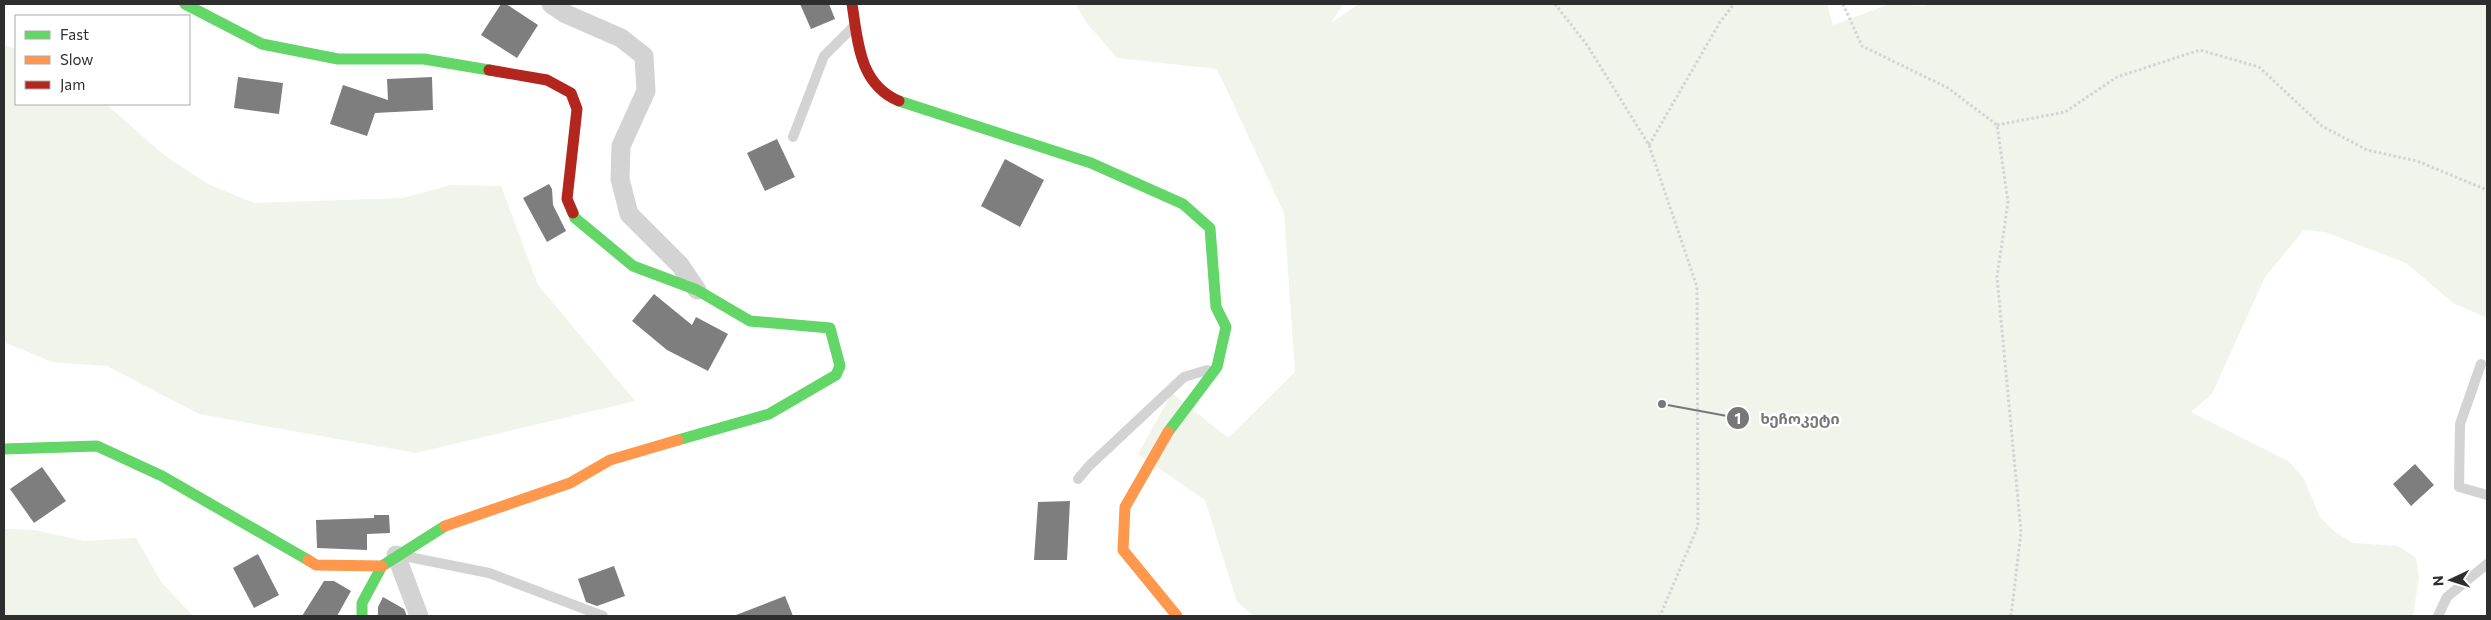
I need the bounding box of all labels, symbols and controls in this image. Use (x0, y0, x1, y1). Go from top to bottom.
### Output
legend (15, 15, 190, 105)
text: Fast (60, 25, 89, 43)
text: Slow (60, 50, 93, 68)
text: Jam (60, 75, 85, 93)
callout: ხეჩოკეტი (1726, 403, 1850, 433)
text: 1 (1735, 409, 1741, 427)
text: ხეჩოკეტი (1760, 409, 1840, 428)
north arrow (2426, 555, 2476, 605)
text: N (2429, 575, 2446, 587)

